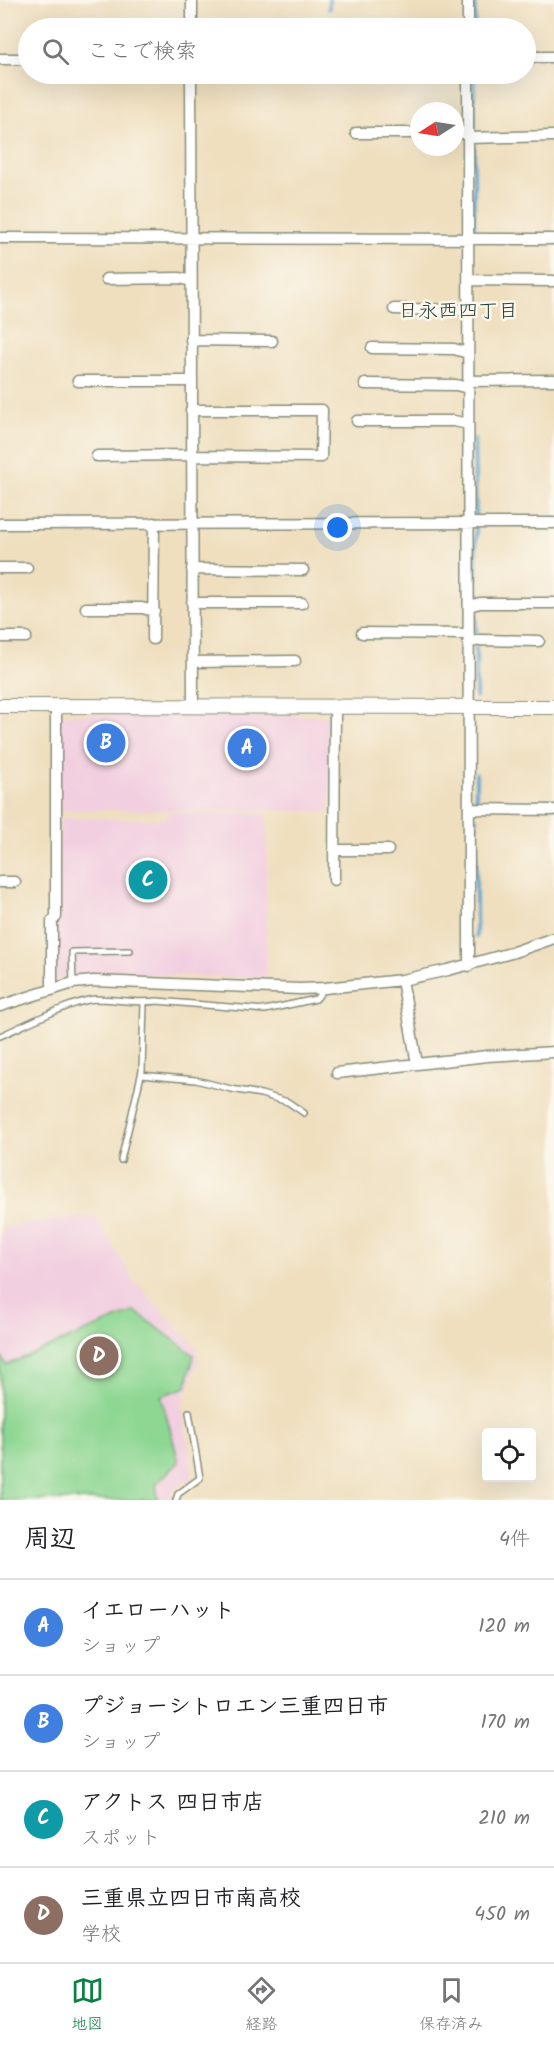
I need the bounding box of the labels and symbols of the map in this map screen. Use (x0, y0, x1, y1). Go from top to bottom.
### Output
north arrow (410, 102, 464, 156)
district label: 日永西四丁目 (398, 296, 518, 328)
your location (323, 513, 352, 542)
pin: B (86, 720, 126, 766)
pin: A (228, 726, 266, 771)
pin: C (128, 858, 168, 902)
pin: D (80, 1334, 118, 1378)

